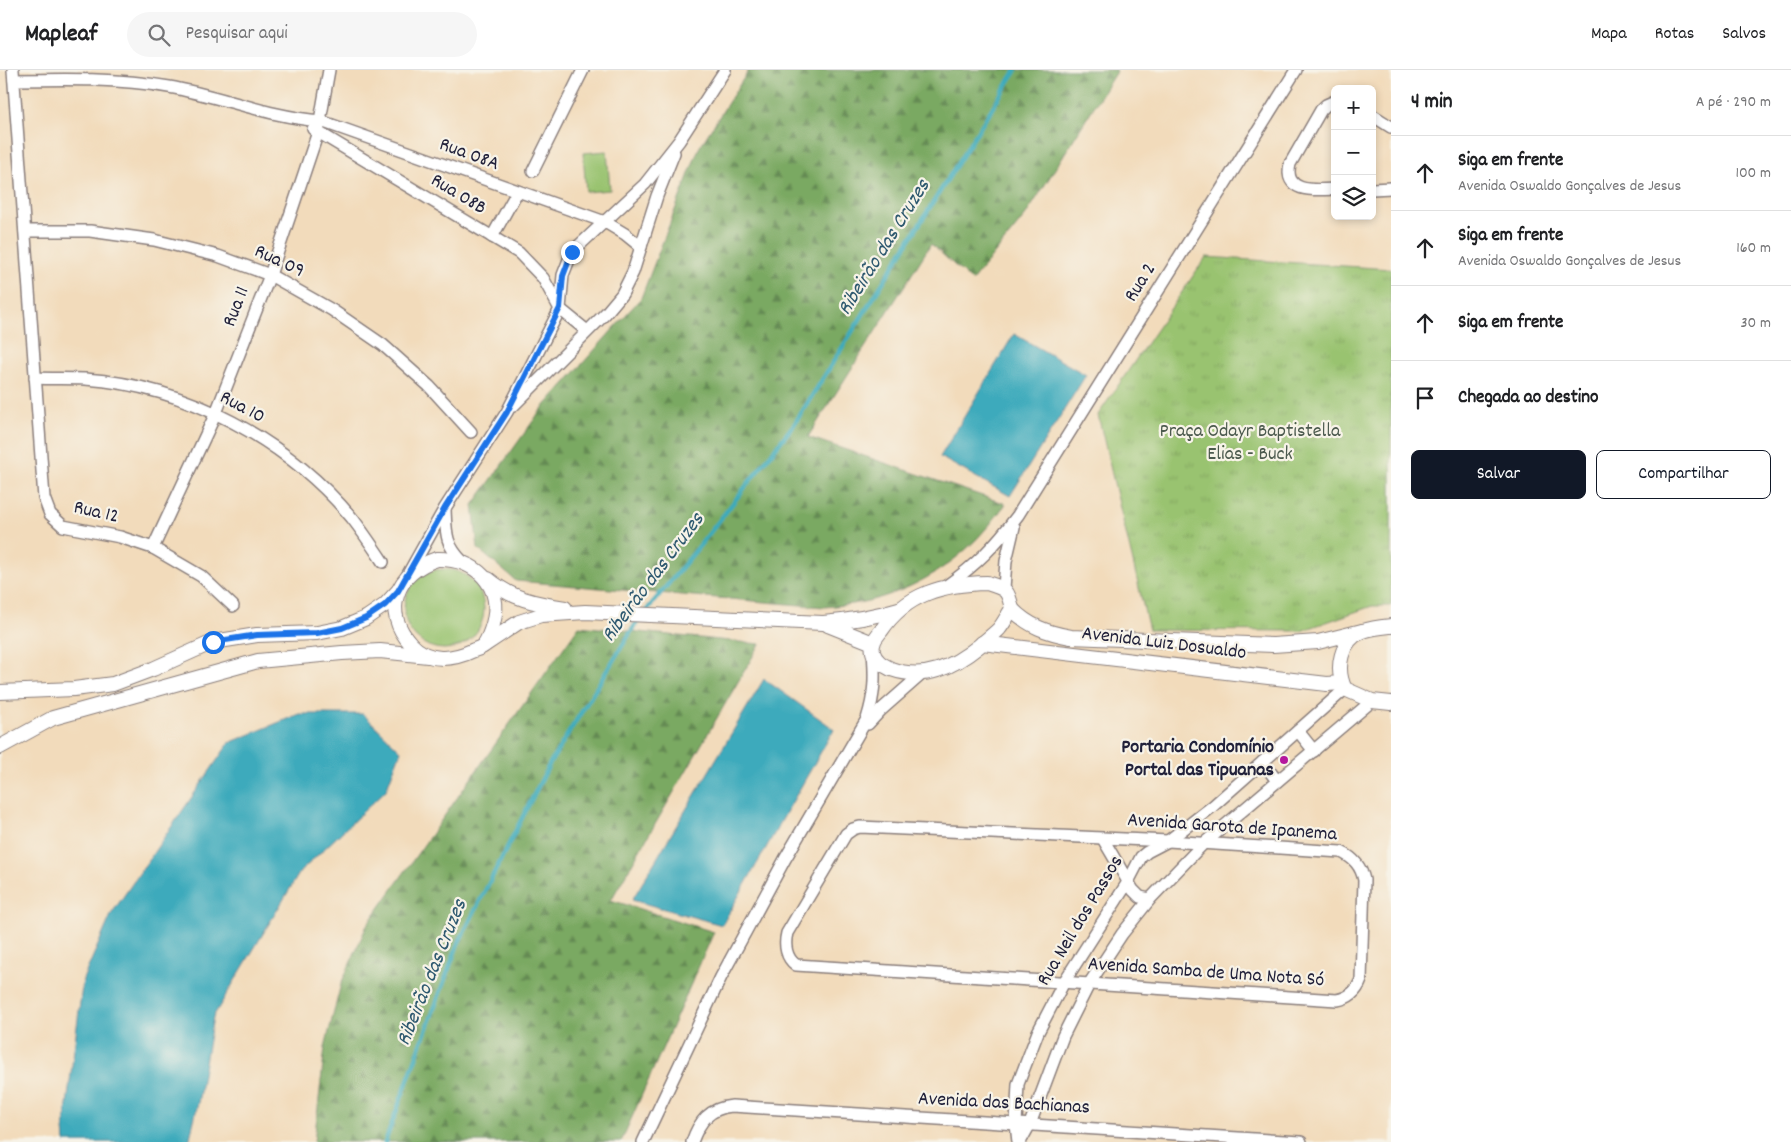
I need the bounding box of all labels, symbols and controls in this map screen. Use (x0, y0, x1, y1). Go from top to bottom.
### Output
search box (127, 12, 477, 57)
text: Mapleaf (25, 18, 97, 52)
icon: search (145, 21, 173, 49)
text: Pesquisar aqui (185, 21, 288, 48)
text: Mapa (1591, 22, 1627, 47)
text: Rotas (1655, 22, 1694, 47)
text: Salvos (1722, 22, 1766, 47)
map controls (1331, 85, 1376, 220)
button: + (1331, 85, 1376, 130)
text: 4 min (1411, 88, 1453, 118)
text: A pé · 290 m (1696, 91, 1771, 114)
button: − (1331, 130, 1376, 175)
street label: Rua 08A (435, 131, 503, 179)
text: Siga em frente (1458, 148, 1563, 175)
icon: ahead (1411, 159, 1439, 187)
text: 100 m (1735, 162, 1771, 185)
street label: Rua 08B (425, 167, 491, 223)
water label: Ribeirão das Cruzes (831, 173, 939, 322)
button: layers (1331, 175, 1376, 220)
text: Avenida Oswaldo Gonçalves de Jesus (1458, 175, 1681, 198)
text: Siga em frente (1458, 223, 1563, 250)
icon: ahead (1411, 234, 1439, 262)
text: 160 m (1736, 237, 1771, 260)
street label: Rua 09 (249, 238, 309, 286)
route end (561, 241, 584, 264)
text: Avenida Oswaldo Gonçalves de Jesus (1458, 250, 1681, 273)
street label: Rua 2 (1118, 258, 1164, 308)
street label: Rua 11 (217, 283, 257, 331)
icon: ahead (1411, 309, 1439, 337)
text: Siga em frente (1458, 310, 1563, 337)
text: 30 m (1741, 312, 1771, 335)
street label: Rua 10 (214, 384, 270, 432)
icon: arrive (1411, 384, 1439, 412)
text: Chegada ao destino (1458, 385, 1599, 412)
park label: Praça Odayr Baptistella Elias - Buck (1160, 418, 1341, 469)
button: Salvar (1411, 450, 1586, 499)
button: Compartilhar (1596, 450, 1771, 499)
street label: Rua 12 (71, 494, 121, 532)
water label: Ribeirão das Cruzes (595, 506, 713, 649)
street label: Avenida Luiz Dosualdo (1080, 620, 1248, 668)
route start (202, 631, 225, 654)
place label: Portaria Condomínio Portal das Tipuanas (1121, 734, 1274, 785)
marker: Portaria Condomínio Portal das Tipuanas (1278, 754, 1290, 766)
street label: Avenida Garota de Ipanema (1126, 807, 1338, 849)
street label: Rua Neil dos Passos (1031, 850, 1131, 992)
water label: Ribeirão das Cruzes (390, 894, 476, 1051)
street label: Avenida Samba de Uma Nota Só (1087, 951, 1325, 995)
street label: Avenida das Bachianas (917, 1086, 1091, 1122)

